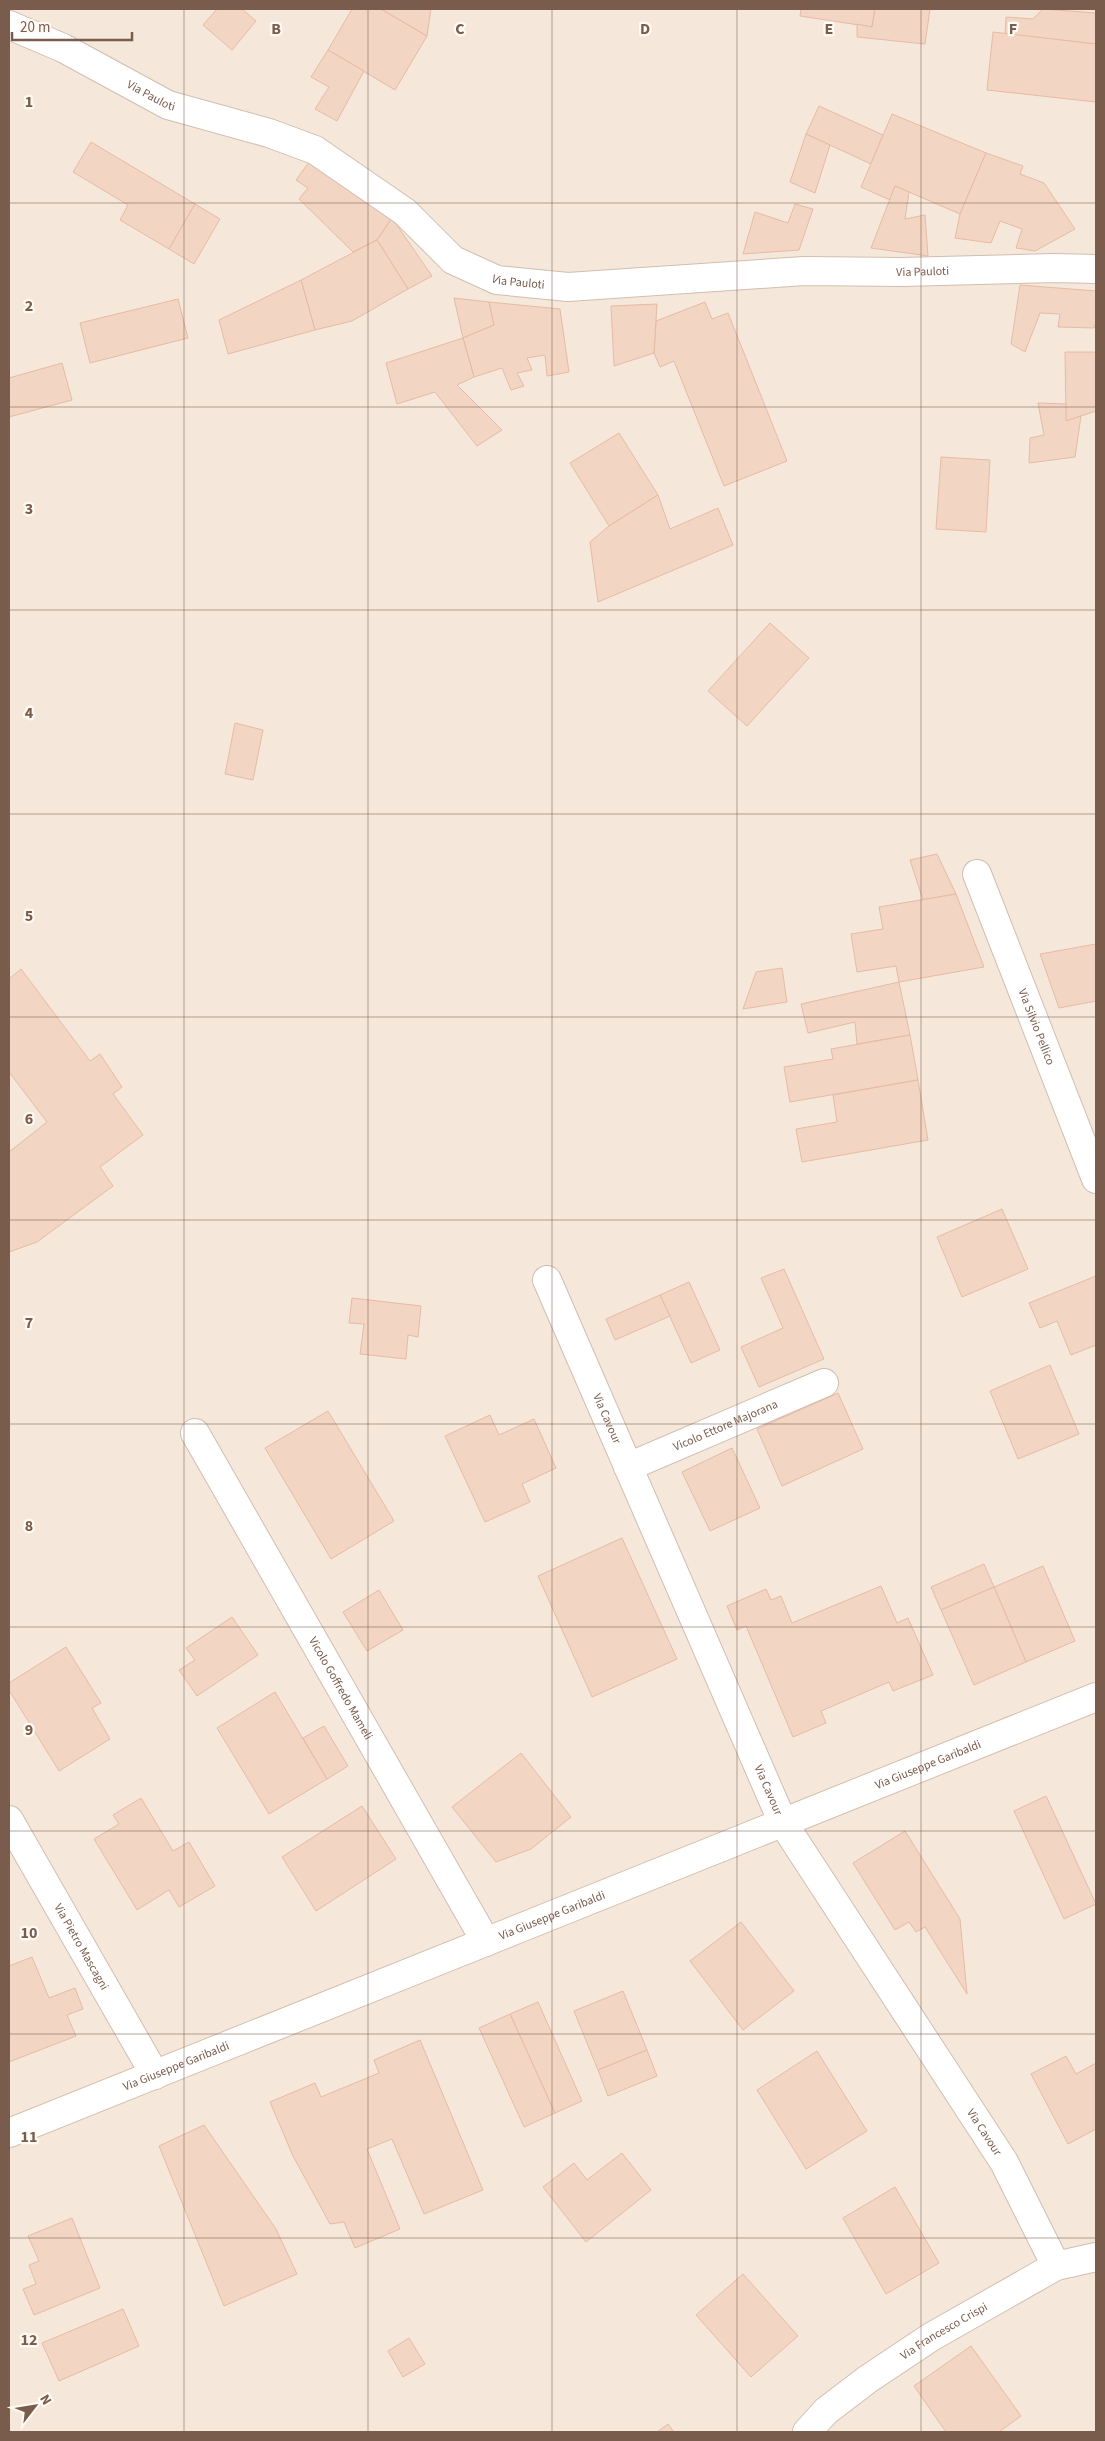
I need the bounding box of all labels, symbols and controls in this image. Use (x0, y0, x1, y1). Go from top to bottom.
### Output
scale bar (12, 10, 132, 42)
text: 20 m (20, 17, 50, 38)
text: B (271, 18, 281, 40)
text: C (455, 18, 465, 40)
text: D (640, 18, 650, 40)
text: E (825, 18, 833, 40)
text: F (1009, 18, 1017, 40)
street label: Via Pauloti (124, 76, 177, 115)
text: 1 (25, 91, 33, 113)
street label: Via Pauloti (896, 262, 949, 281)
street label: Via Pauloti (489, 270, 546, 293)
text: 2 (25, 295, 33, 317)
text: 3 (25, 498, 33, 520)
text: 4 (25, 702, 34, 724)
text: 5 (25, 905, 33, 927)
street label: Via Silvio Pellico (1014, 986, 1059, 1068)
text: 6 (25, 1108, 33, 1130)
text: 7 (25, 1312, 33, 1334)
street label: Via Cavour (589, 1391, 626, 1447)
street label: Vicolo Ettore Majorana (670, 1395, 780, 1455)
text: 8 (25, 1515, 33, 1537)
street label: Vicolo Goffredo Mameli (305, 1634, 377, 1743)
text: 9 (25, 1719, 33, 1741)
street label: Via Giuseppe Garibaldi (872, 1736, 983, 1793)
street label: Via Cavour (750, 1762, 787, 1819)
street label: Via Giuseppe Garibaldi (496, 1886, 608, 1944)
street label: Via Pietro Mascagni (50, 1900, 113, 1993)
text: 10 (21, 1922, 37, 1944)
street label: Via Giuseppe Garibaldi (120, 2037, 232, 2095)
street label: Via Cavour (963, 2105, 1007, 2160)
text: 11 (21, 2126, 37, 2148)
street label: Via Francesco Crispi (897, 2298, 991, 2364)
text: 12 (21, 2329, 37, 2351)
north arrow (10, 2381, 60, 2431)
text: N (34, 2391, 56, 2409)

